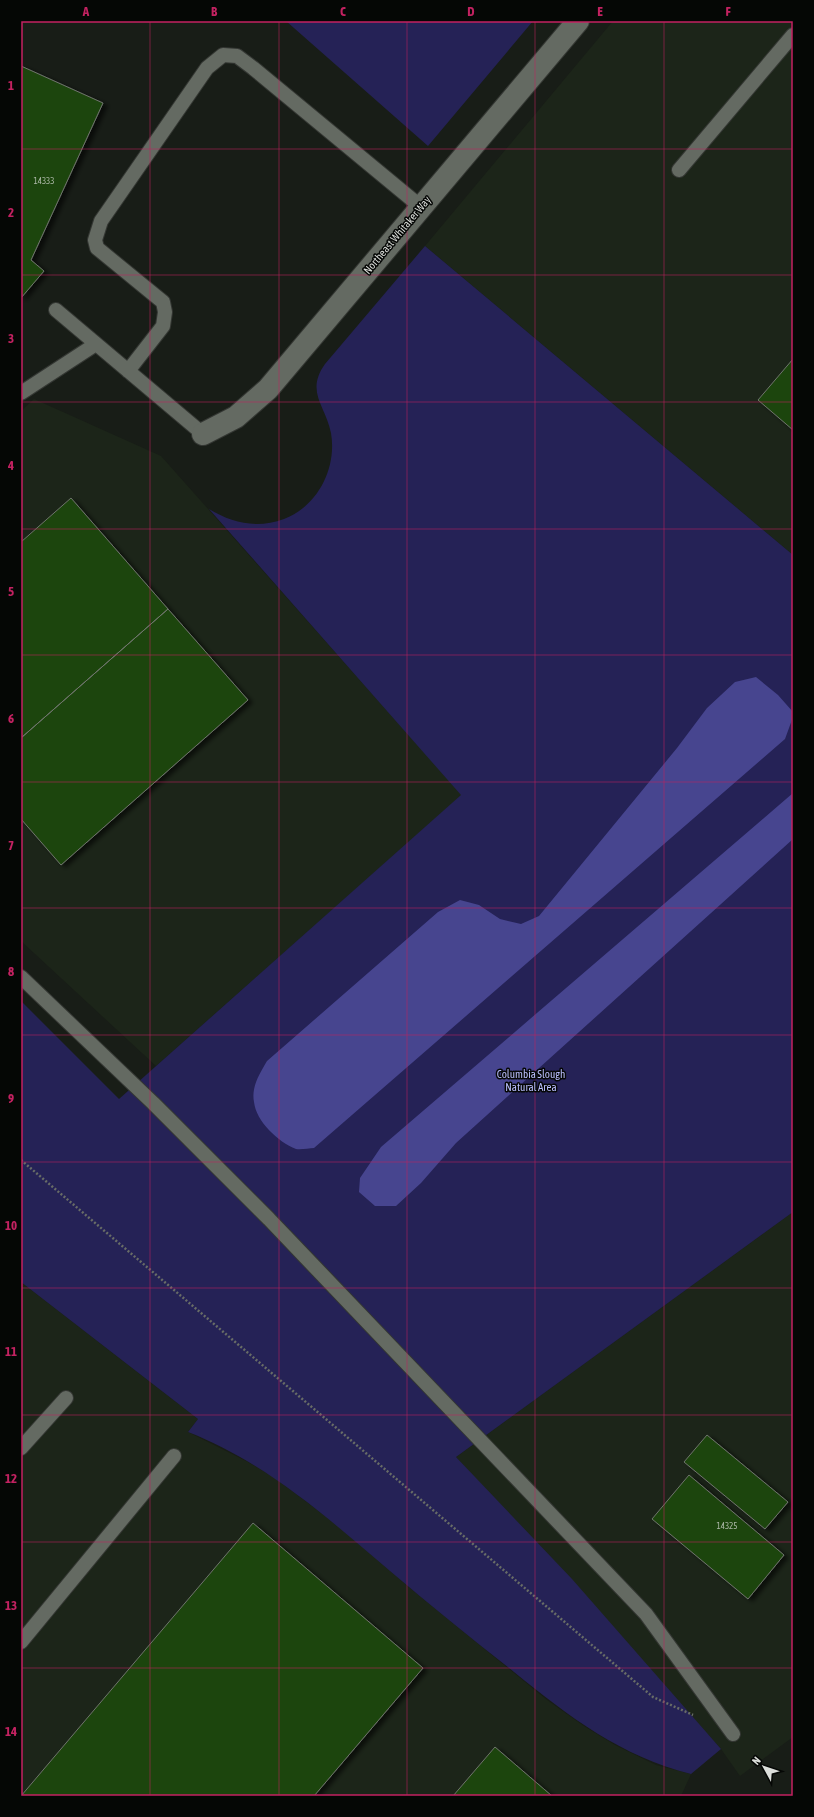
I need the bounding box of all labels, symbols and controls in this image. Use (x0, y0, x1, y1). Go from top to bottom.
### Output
text: A (82, 4, 90, 19)
text: B (211, 4, 218, 19)
text: C (340, 4, 346, 19)
text: D (467, 4, 475, 19)
text: E (597, 4, 603, 19)
text: F (725, 4, 731, 19)
text: 1 (8, 78, 14, 93)
house number: 14333 (33, 176, 55, 186)
street label: Northeast Whitaker Way (361, 193, 433, 276)
text: 2 (8, 205, 14, 220)
text: 3 (8, 331, 14, 346)
text: 4 (7, 458, 14, 473)
text: 5 (8, 584, 14, 599)
text: 6 (8, 711, 14, 726)
text: 7 (8, 838, 14, 853)
text: 8 (8, 964, 14, 979)
park label: Columbia Slough Natural Area (497, 1068, 565, 1093)
text: 9 (8, 1091, 14, 1106)
text: 10 (5, 1218, 17, 1233)
text: 11 (5, 1344, 17, 1359)
text: 12 (5, 1471, 17, 1486)
house number: 14325 (716, 1521, 738, 1531)
text: 13 (5, 1598, 17, 1613)
text: 14 (5, 1724, 17, 1739)
north arrow (744, 1747, 784, 1787)
text: N (750, 1754, 763, 1767)

